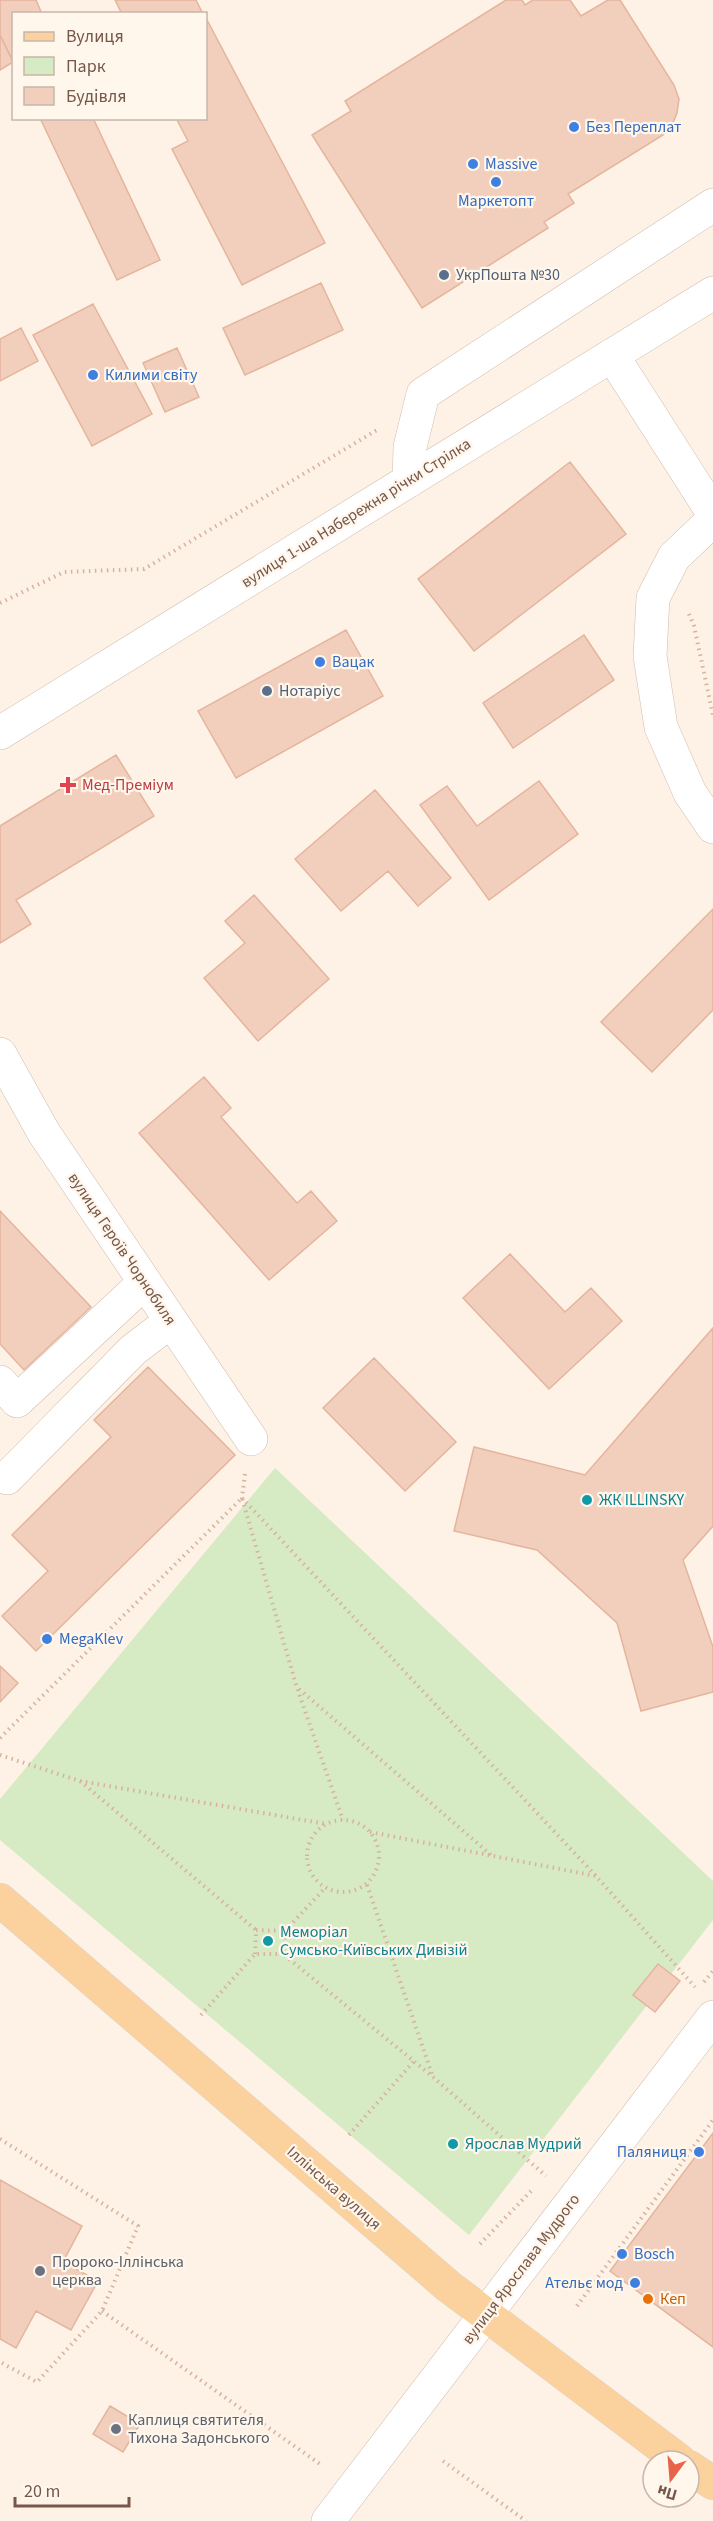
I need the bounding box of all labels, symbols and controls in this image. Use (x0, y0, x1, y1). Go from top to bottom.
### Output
legend (12, 12, 207, 120)
text: Вулиця (66, 24, 124, 49)
text: Парк (66, 54, 106, 79)
text: Будівля (66, 84, 126, 109)
place label: Без Переплат (586, 116, 681, 138)
marker: Без Переплат (567, 120, 581, 134)
place label: Massive (485, 153, 537, 175)
marker: Massive (466, 157, 480, 171)
marker: Маркетопт (489, 175, 503, 189)
place label: Маркетопт (458, 190, 534, 212)
place label: УкрПошта №30 (456, 264, 560, 286)
marker: УкрПошта №30 (437, 268, 451, 282)
place label: Килими світу (105, 364, 198, 386)
marker: Килими світу (86, 368, 100, 382)
street label: вулиця 1-ша Набережна річки Стрілка (237, 433, 475, 593)
place label: Вацак (332, 651, 375, 673)
marker: Вацак (313, 655, 327, 669)
place label: Нотаріус (279, 680, 340, 702)
marker: Нотаріус (260, 684, 274, 698)
place label: Мед-Преміум (82, 774, 174, 796)
marker: Мед-Преміум (59, 776, 77, 794)
street label: вулиця Героїв Чорнобиля (63, 1168, 181, 1330)
place label: ЖК ILLINSKY (599, 1489, 685, 1511)
marker: ЖК ILLINSKY (580, 1493, 594, 1507)
place label: MegaKlev (59, 1628, 124, 1650)
marker: MegaKlev (40, 1632, 54, 1646)
place label: Меморіал Сумсько-Київських Дивізій (280, 1921, 468, 1961)
marker: Меморіал Сумсько-Київських Дивізій (261, 1934, 275, 1948)
place label: Ярослав Мудрий (465, 2133, 582, 2155)
marker: Ярослав Мудрий (446, 2137, 460, 2151)
street label: Іллінська вулиця (282, 2141, 386, 2235)
place label: Паляниця (617, 2141, 687, 2163)
marker: Паляниця (692, 2145, 706, 2159)
street label: вулиця Ярослава Мудрого (457, 2189, 585, 2349)
place label: Bosch (634, 2243, 675, 2265)
marker: Bosch (615, 2247, 629, 2261)
place label: Пророко-Іллінська церква (52, 2251, 184, 2291)
marker: Пророко-Іллінська церква (33, 2264, 47, 2278)
place label: Ательє мод (545, 2272, 623, 2294)
marker: Ательє мод (628, 2276, 642, 2290)
place label: Кеп (660, 2288, 686, 2310)
marker: Кеп (641, 2292, 655, 2306)
place label: Каплиця святителя Тихона Задонського (128, 2409, 270, 2449)
marker: Каплиця святителя Тихона Задонського (109, 2422, 123, 2436)
north arrow (641, 2449, 701, 2509)
scale bar (15, 2470, 129, 2508)
text: 20 m (24, 2479, 60, 2504)
text: Пн (655, 2479, 680, 2506)

